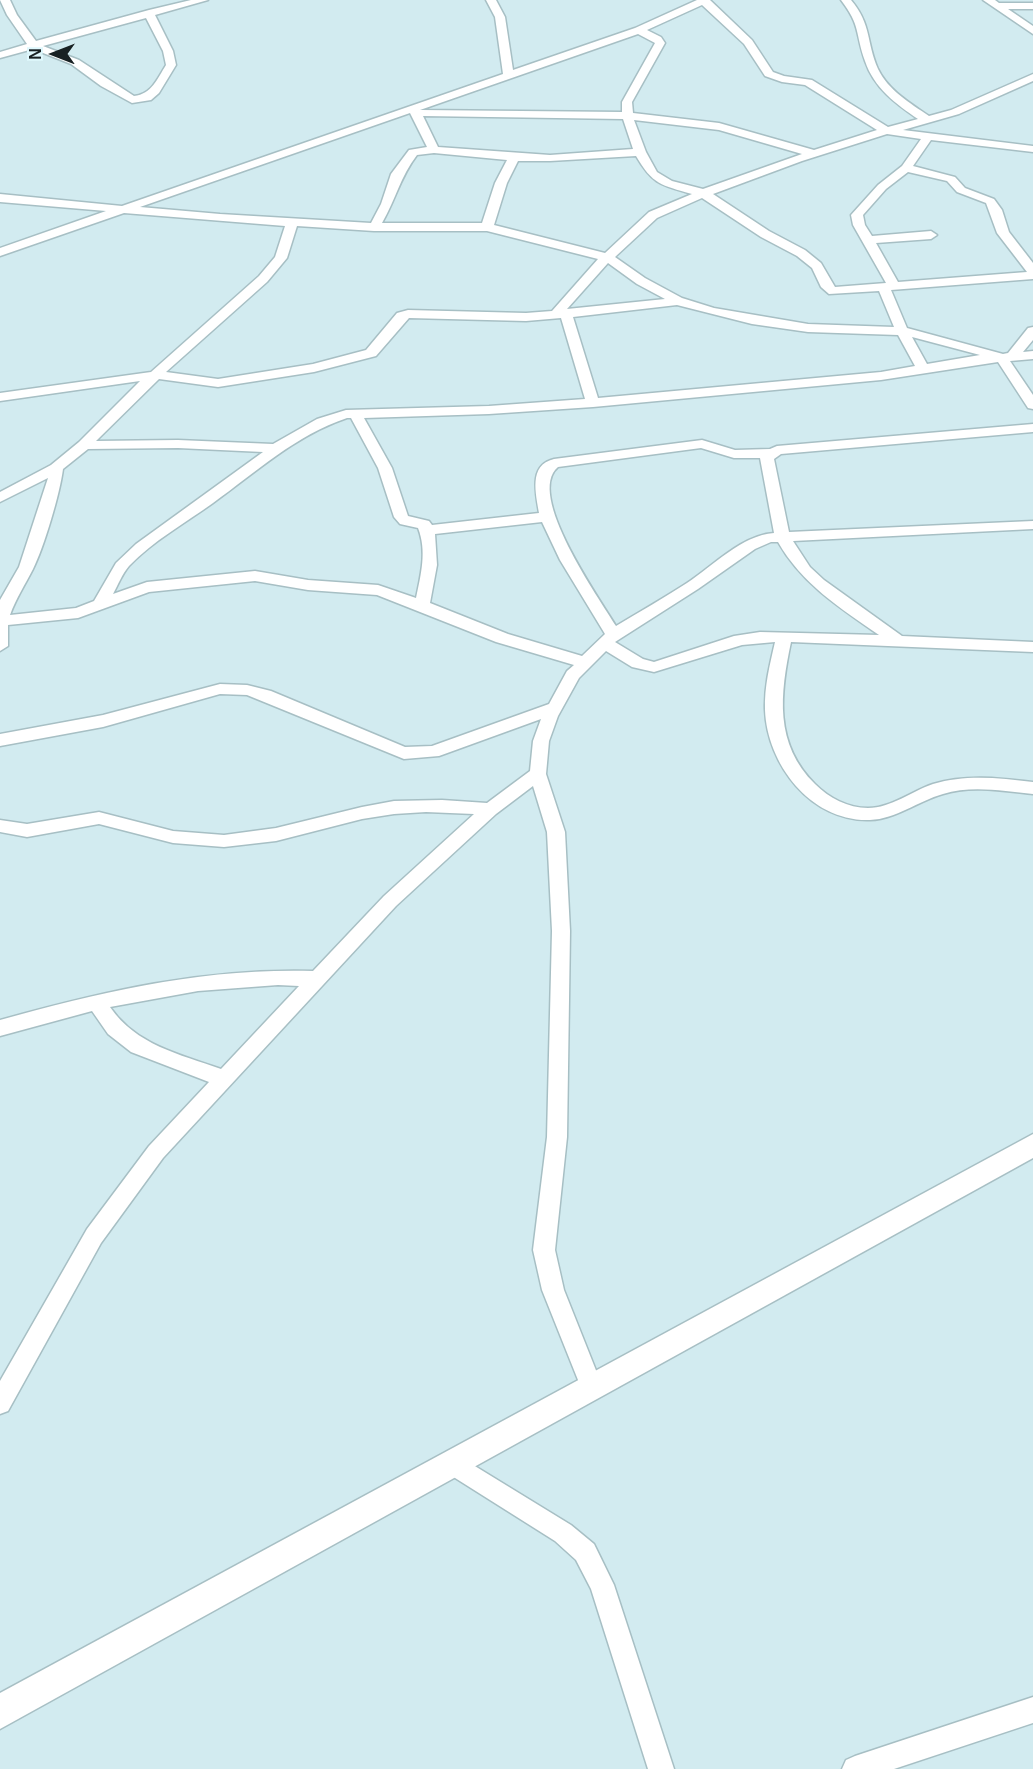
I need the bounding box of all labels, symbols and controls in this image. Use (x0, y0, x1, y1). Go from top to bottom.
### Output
north arrow (24, 24, 84, 84)
text: N (27, 48, 44, 60)

